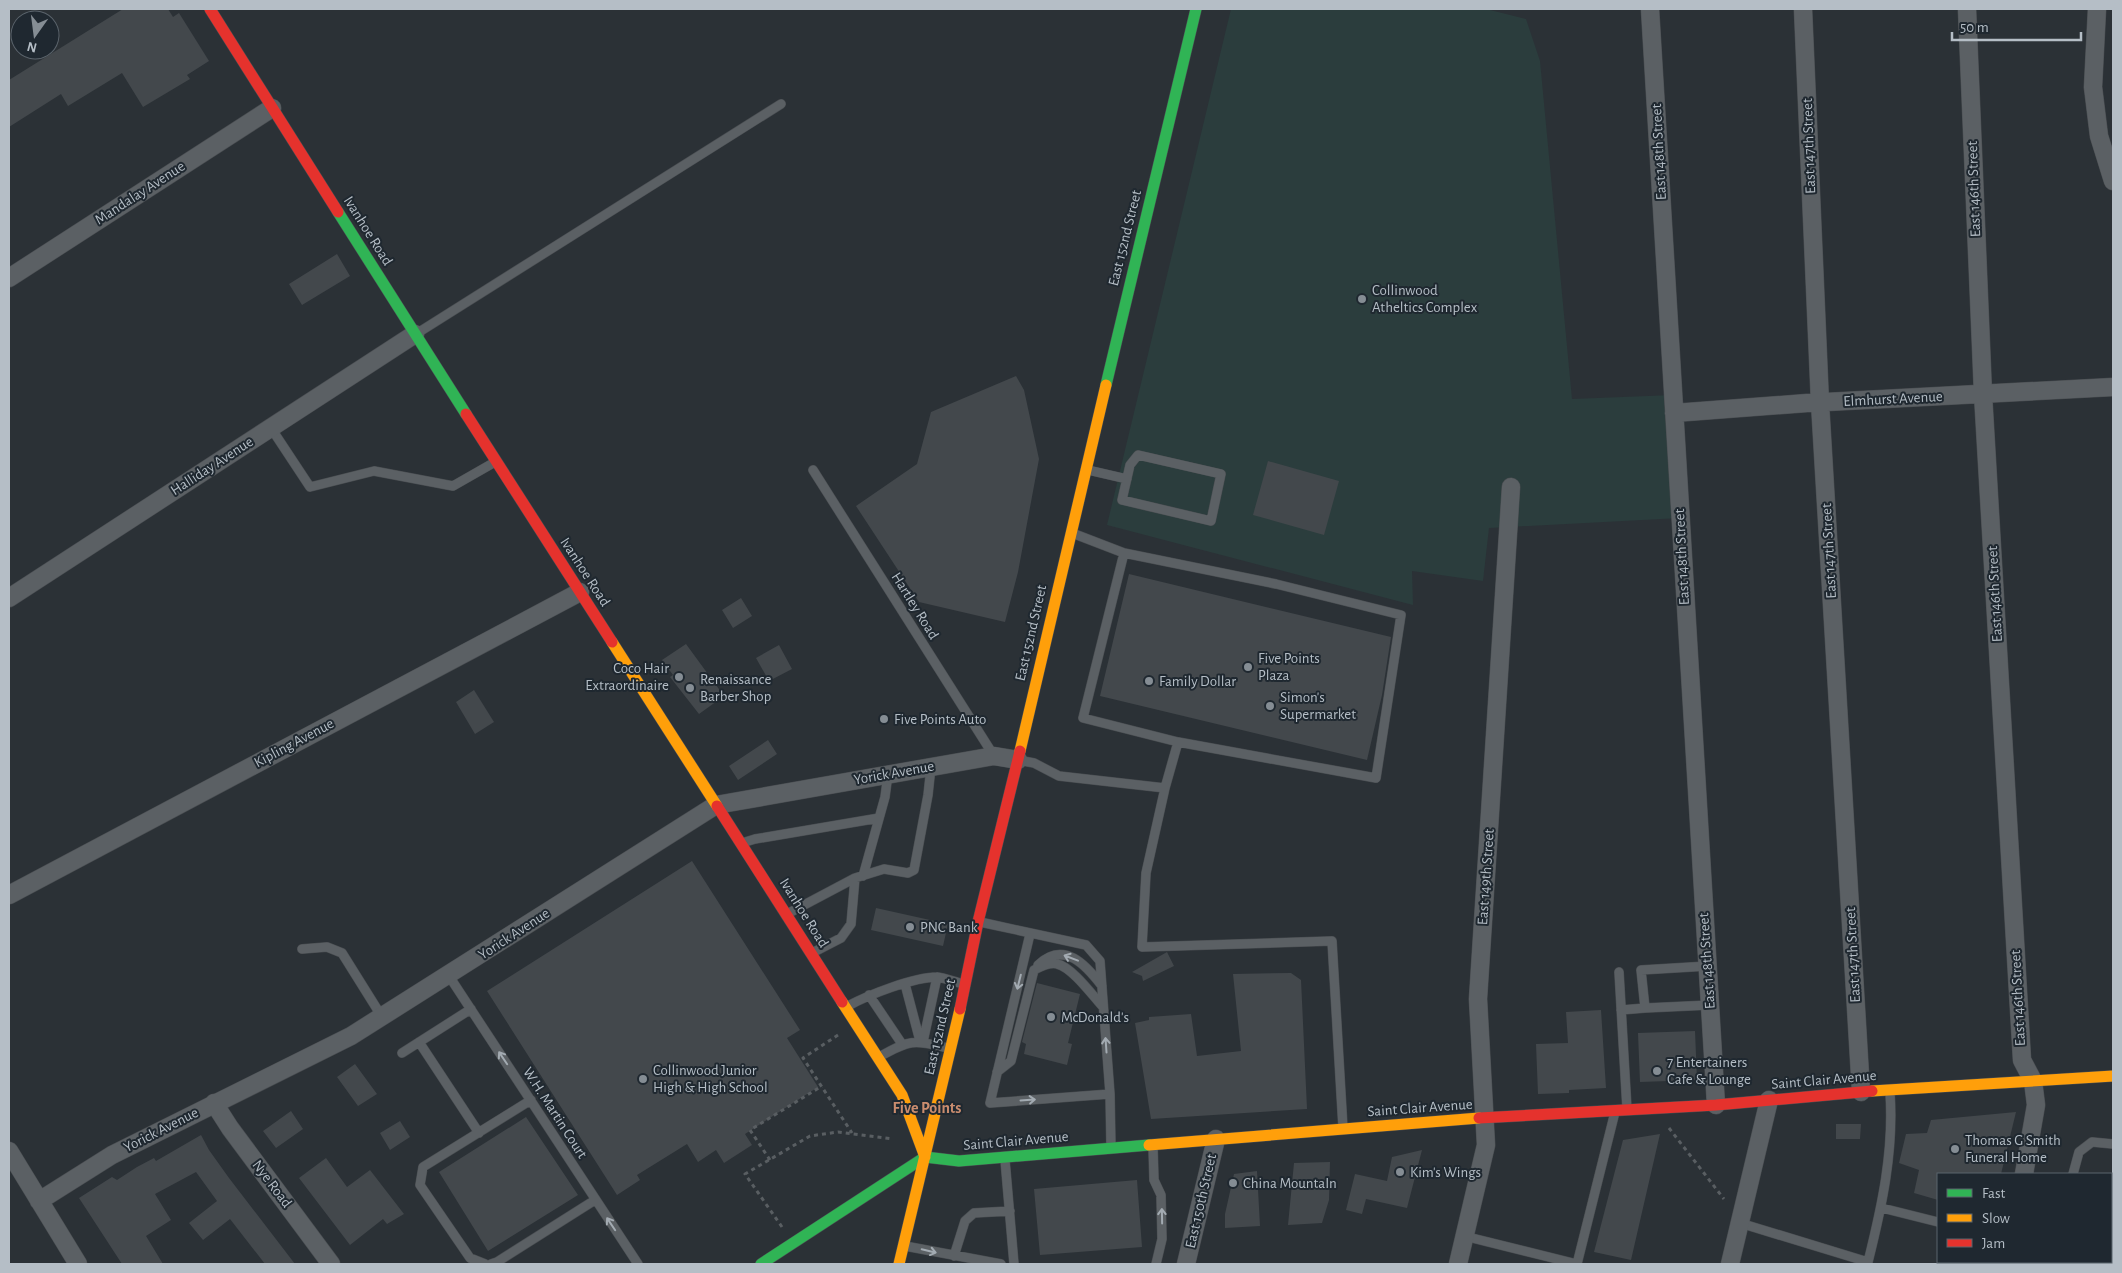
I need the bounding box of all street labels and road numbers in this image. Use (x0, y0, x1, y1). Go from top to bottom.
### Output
street label: East 147th Street (1800, 98, 1818, 194)
street label: East 148th Street (1649, 103, 1669, 201)
street label: East 146th Street (1965, 140, 1983, 237)
street label: Mandalay Avenue (92, 158, 188, 228)
street label: East 152nd Street (1106, 188, 1144, 287)
street label: Ivanhoe Road (341, 194, 395, 268)
street label: Elmhurst Avenue (1843, 389, 1943, 409)
street label: Halliday Avenue (168, 434, 256, 498)
street label: East 147th Street (1819, 503, 1839, 599)
street label: East 148th Street (1672, 508, 1692, 606)
street label: Ivanhoe Road (557, 535, 613, 609)
street label: East 146th Street (1985, 545, 2005, 643)
street label: Hartley Road (889, 570, 942, 642)
street label: East 152nd Street (1013, 583, 1049, 683)
street label: Kipling Avenue (252, 716, 336, 770)
street label: Yorick Avenue (853, 759, 935, 787)
street label: East 149th Street (1475, 828, 1497, 926)
street label: Ivanhoe Road (777, 876, 831, 950)
street label: Yorick Avenue (476, 905, 552, 962)
street label: East 147th Street (1843, 907, 1863, 1003)
street label: East 148th Street (1696, 912, 1718, 1010)
street label: East 146th Street (2008, 949, 2028, 1047)
street label: East 152nd Street (922, 977, 958, 1077)
street label: W.H. Martin Court (520, 1065, 590, 1161)
street label: Saint Clair Avenue (1771, 1068, 1877, 1092)
street label: Saint Clair Avenue (1367, 1097, 1473, 1119)
street label: Yorick Avenue (121, 1105, 201, 1155)
street label: Saint Clair Avenue (963, 1129, 1069, 1153)
street label: East 150th Street (1183, 1152, 1219, 1250)
street label: Nye Road (249, 1157, 295, 1211)

